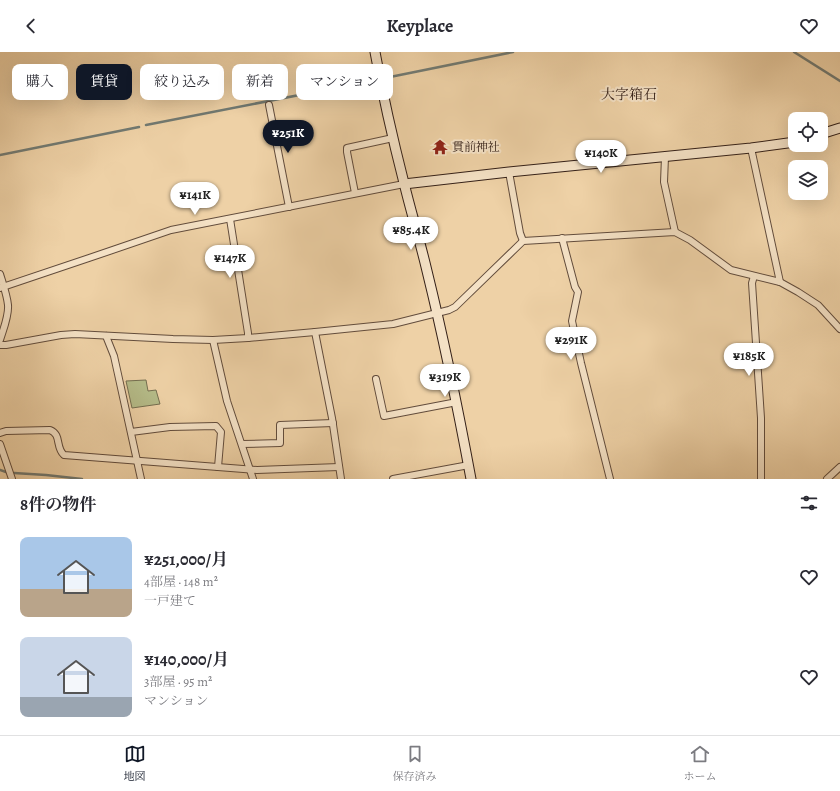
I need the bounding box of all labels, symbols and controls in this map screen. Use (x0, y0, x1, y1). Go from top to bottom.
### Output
text: Keyplace (387, 14, 453, 38)
icon: back (20, 15, 42, 37)
icon: heart (798, 15, 820, 37)
chip: 購入 (12, 64, 68, 100)
chip: 賃貸 (76, 64, 132, 100)
chip: 絞り込み (140, 64, 224, 100)
chip: 新着 (232, 64, 288, 100)
chip: マンション (296, 64, 393, 100)
district label: 大字箱石 (601, 85, 657, 104)
map controls (788, 112, 828, 200)
button: locate (788, 112, 828, 152)
pin: ¥251K (260, 120, 316, 154)
text: ¥251K (272, 124, 304, 141)
temple icon: 貫前神社 (431, 138, 449, 156)
place label: 貫前神社 (452, 139, 500, 155)
pin: ¥140K (573, 140, 629, 174)
text: ¥140K (584, 144, 618, 161)
button: layers (788, 160, 828, 200)
pin: ¥141K (167, 182, 223, 216)
text: ¥141K (179, 186, 211, 203)
pin: ¥85.4K (378, 217, 444, 251)
text: ¥85.4K (392, 221, 430, 238)
pin: ¥147K (202, 245, 258, 279)
text: ¥147K (214, 249, 246, 266)
pin: ¥291K (543, 327, 599, 361)
text: ¥291K (555, 331, 587, 348)
pin: ¥185K (721, 343, 777, 377)
text: ¥185K (733, 347, 765, 364)
pin: ¥319K (417, 364, 473, 398)
text: ¥319K (429, 368, 461, 385)
icon: filters (798, 492, 820, 514)
text: 8件の物件 (20, 493, 96, 516)
text: ¥251,000/月 (144, 548, 228, 571)
icon: home (52, 553, 100, 601)
icon: heart (798, 566, 820, 588)
text: 4部屋 · 148 m² (144, 573, 218, 590)
text: 一戸建て (144, 592, 196, 609)
text: ¥140,000/月 (144, 648, 229, 671)
icon: home (52, 653, 100, 701)
icon: heart (798, 666, 820, 688)
text: 3部屋 · 95 m² (144, 673, 212, 690)
text: マンション (144, 692, 208, 709)
tab: 地図 (124, 743, 146, 784)
tab: 保存済み (393, 743, 437, 784)
tab: ホーム (684, 743, 717, 784)

